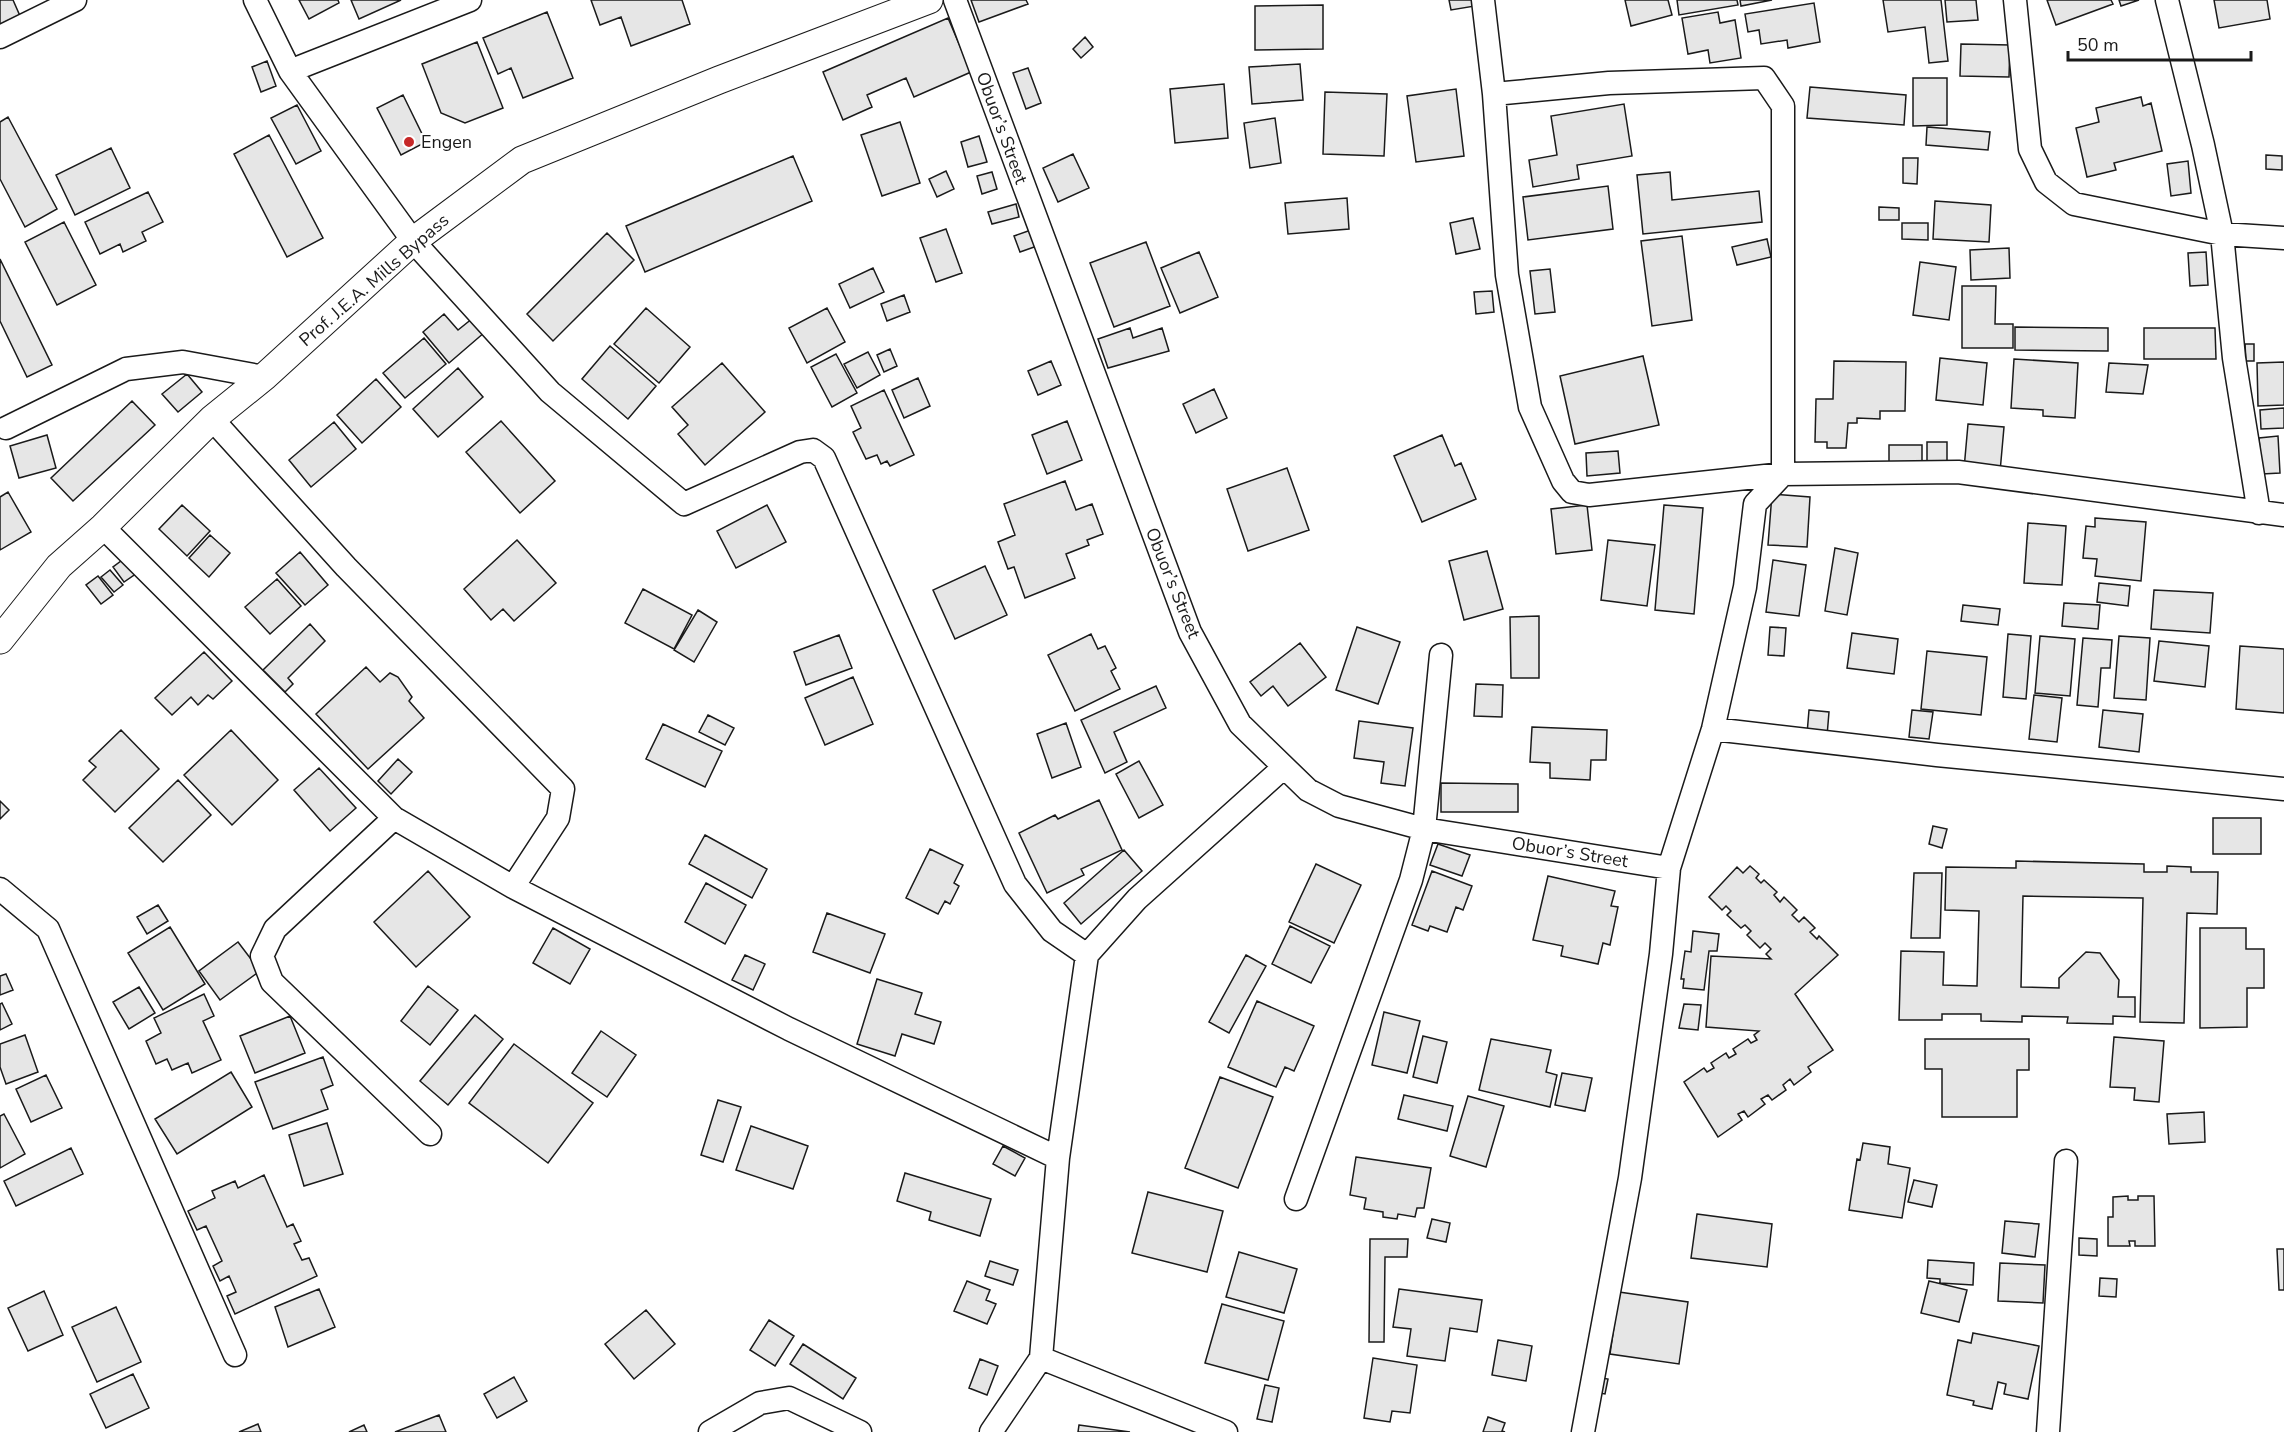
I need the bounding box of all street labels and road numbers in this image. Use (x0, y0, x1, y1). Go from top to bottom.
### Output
street label: Obuor’s Street (971, 69, 1034, 188)
street label: Prof. J.E.A. Mills Bypass (294, 208, 454, 352)
street label: Obuor’s Street (1140, 524, 1206, 643)
street label: Obuor’s Street (1510, 831, 1631, 873)

